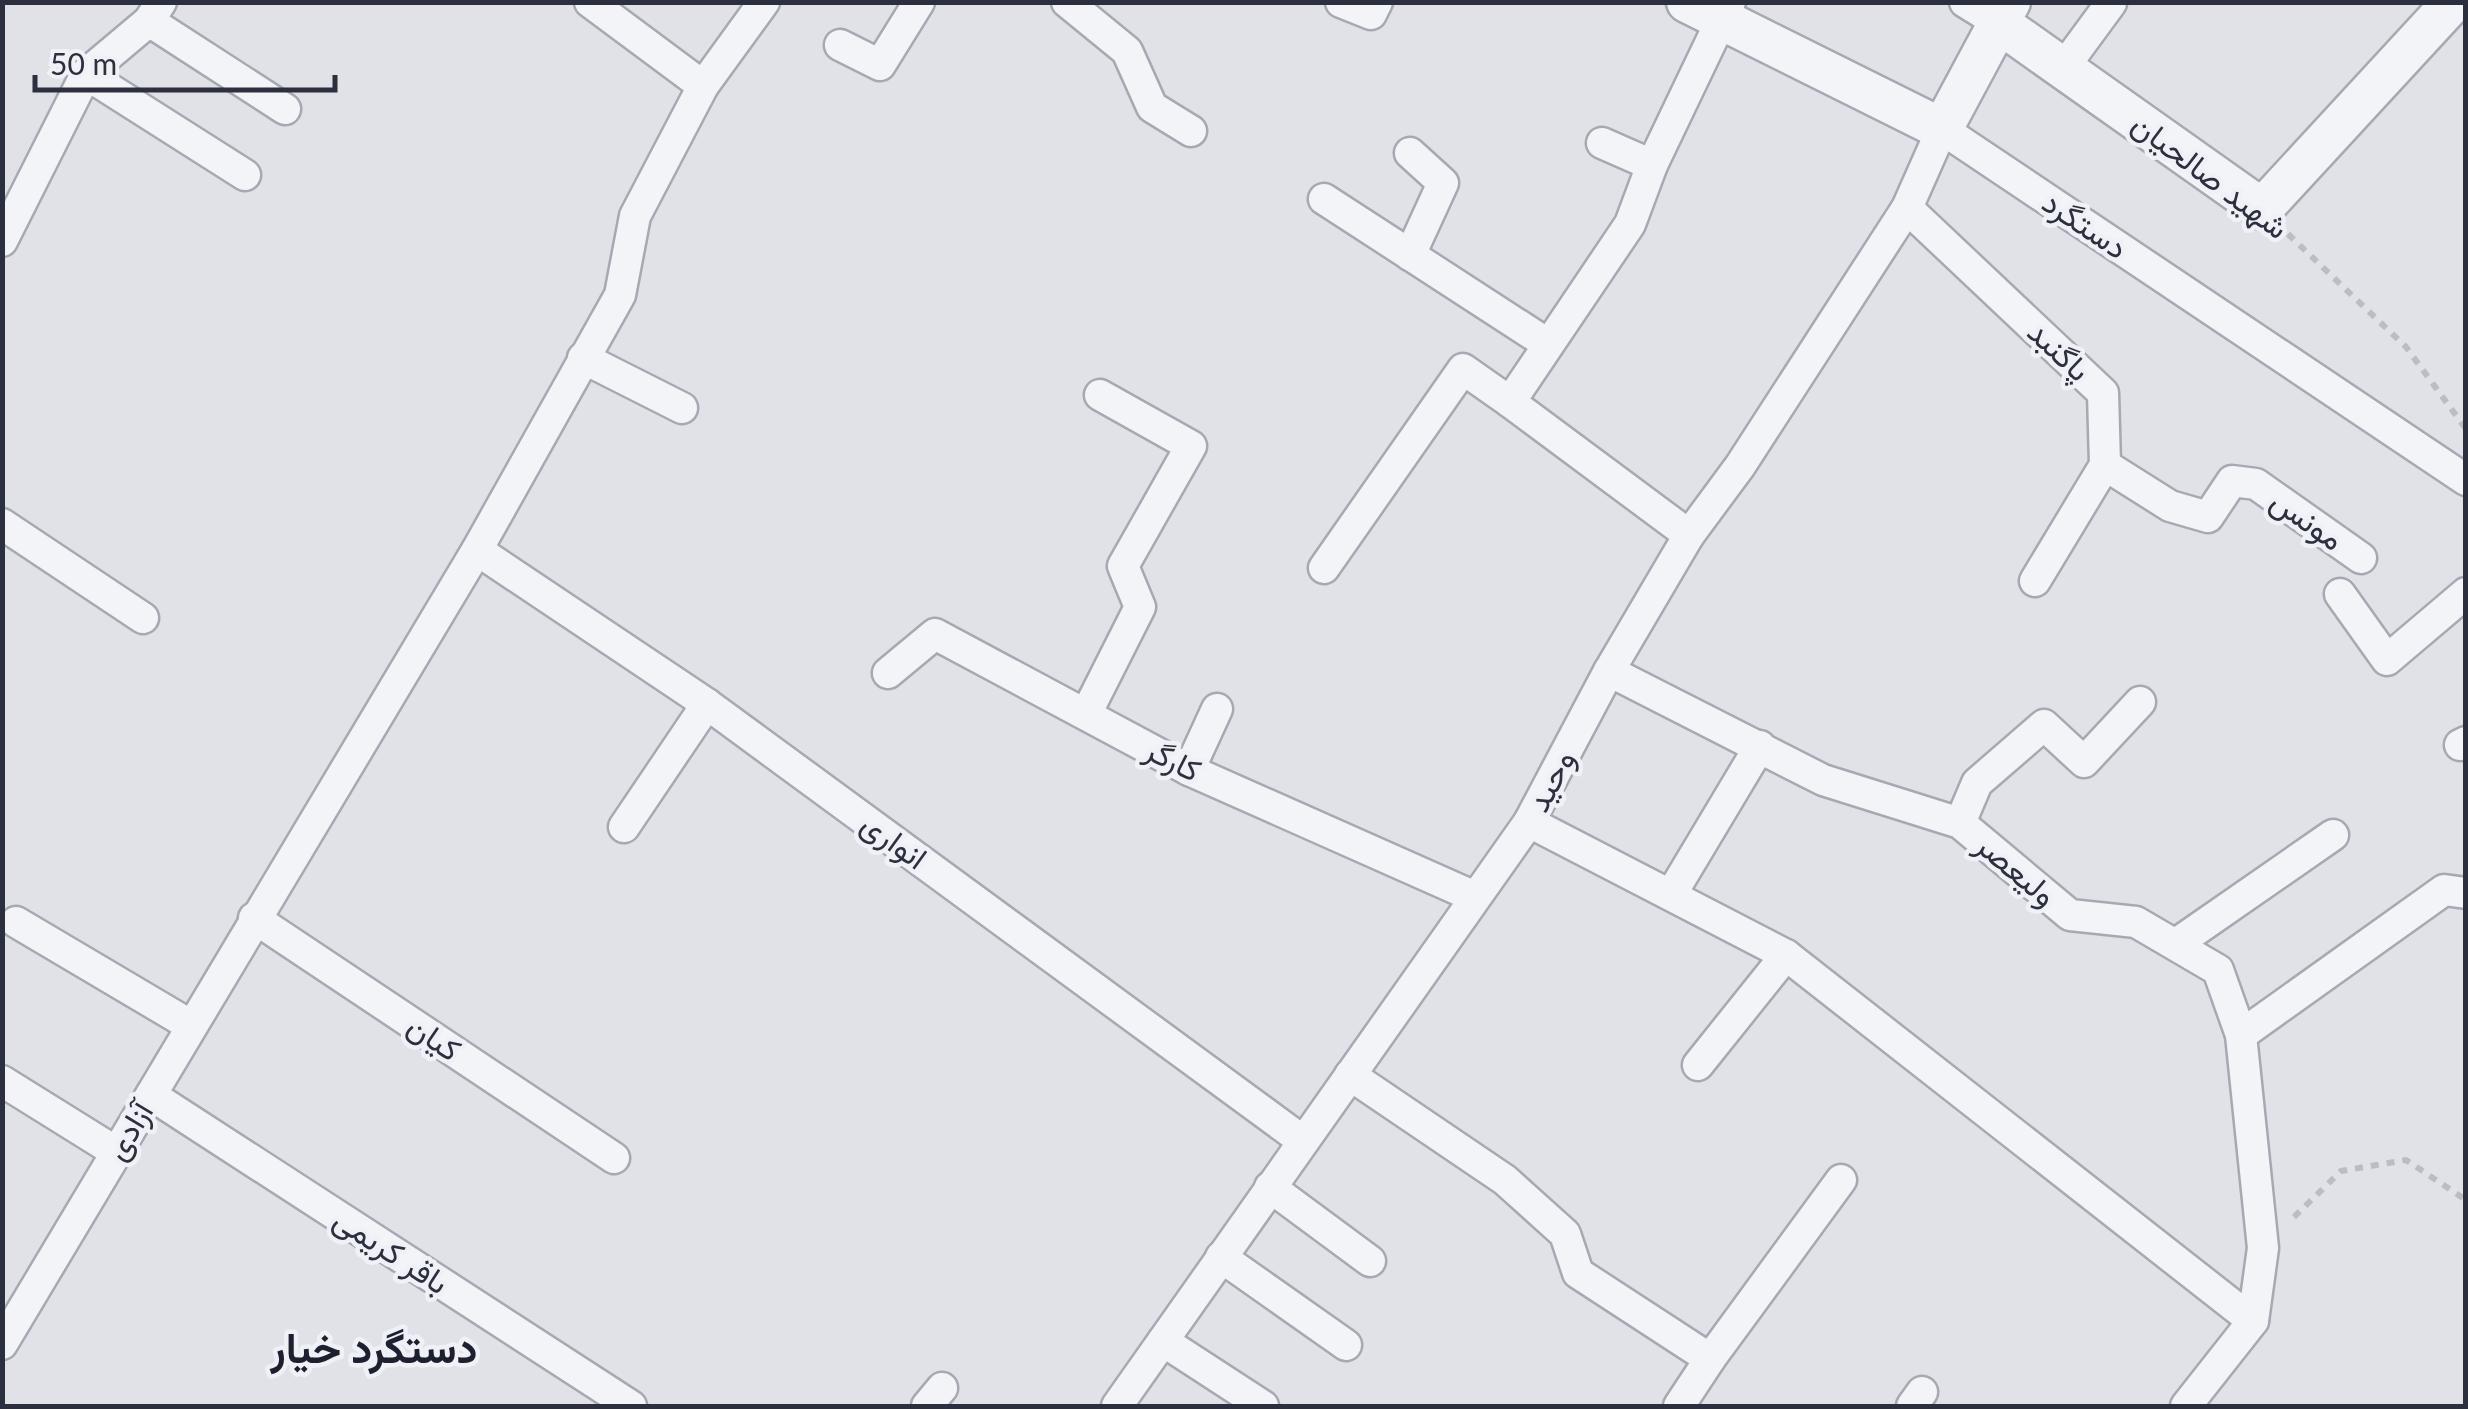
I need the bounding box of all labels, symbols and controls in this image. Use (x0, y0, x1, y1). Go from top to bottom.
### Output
scale bar (35, 30, 335, 92)
text: 50 m (50, 45, 117, 81)
street label: شهید صالحیان (2124, 103, 2297, 248)
street label: دستگرد (2035, 181, 2136, 268)
street label: پاگنبد (2018, 311, 2099, 391)
street label: مونس (2263, 480, 2352, 559)
street label: کارگر (1138, 728, 1208, 791)
street label: وحید (1517, 743, 1584, 819)
street label: انواری (853, 803, 935, 878)
street label: ولیعصر (1967, 823, 2065, 915)
street label: کیان (401, 1005, 469, 1069)
street label: آزادی (95, 1092, 163, 1168)
street label: باقر کریمی (326, 1198, 457, 1303)
district label: دستگرد خیار (269, 1322, 478, 1375)

